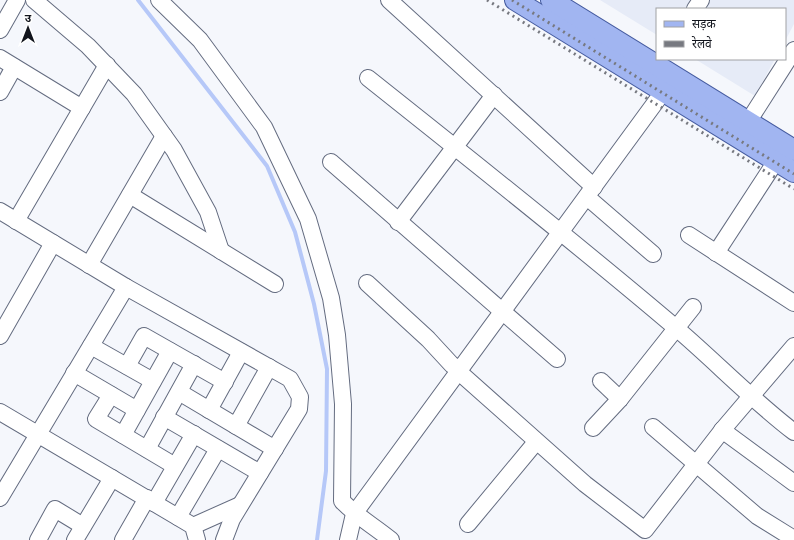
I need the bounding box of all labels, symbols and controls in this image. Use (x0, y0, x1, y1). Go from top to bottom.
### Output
north arrow (8, 8, 48, 48)
legend (656, 8, 786, 60)
text: उ (25, 10, 32, 25)
text: सड़क (692, 15, 717, 32)
text: रेलवे (692, 35, 712, 52)

